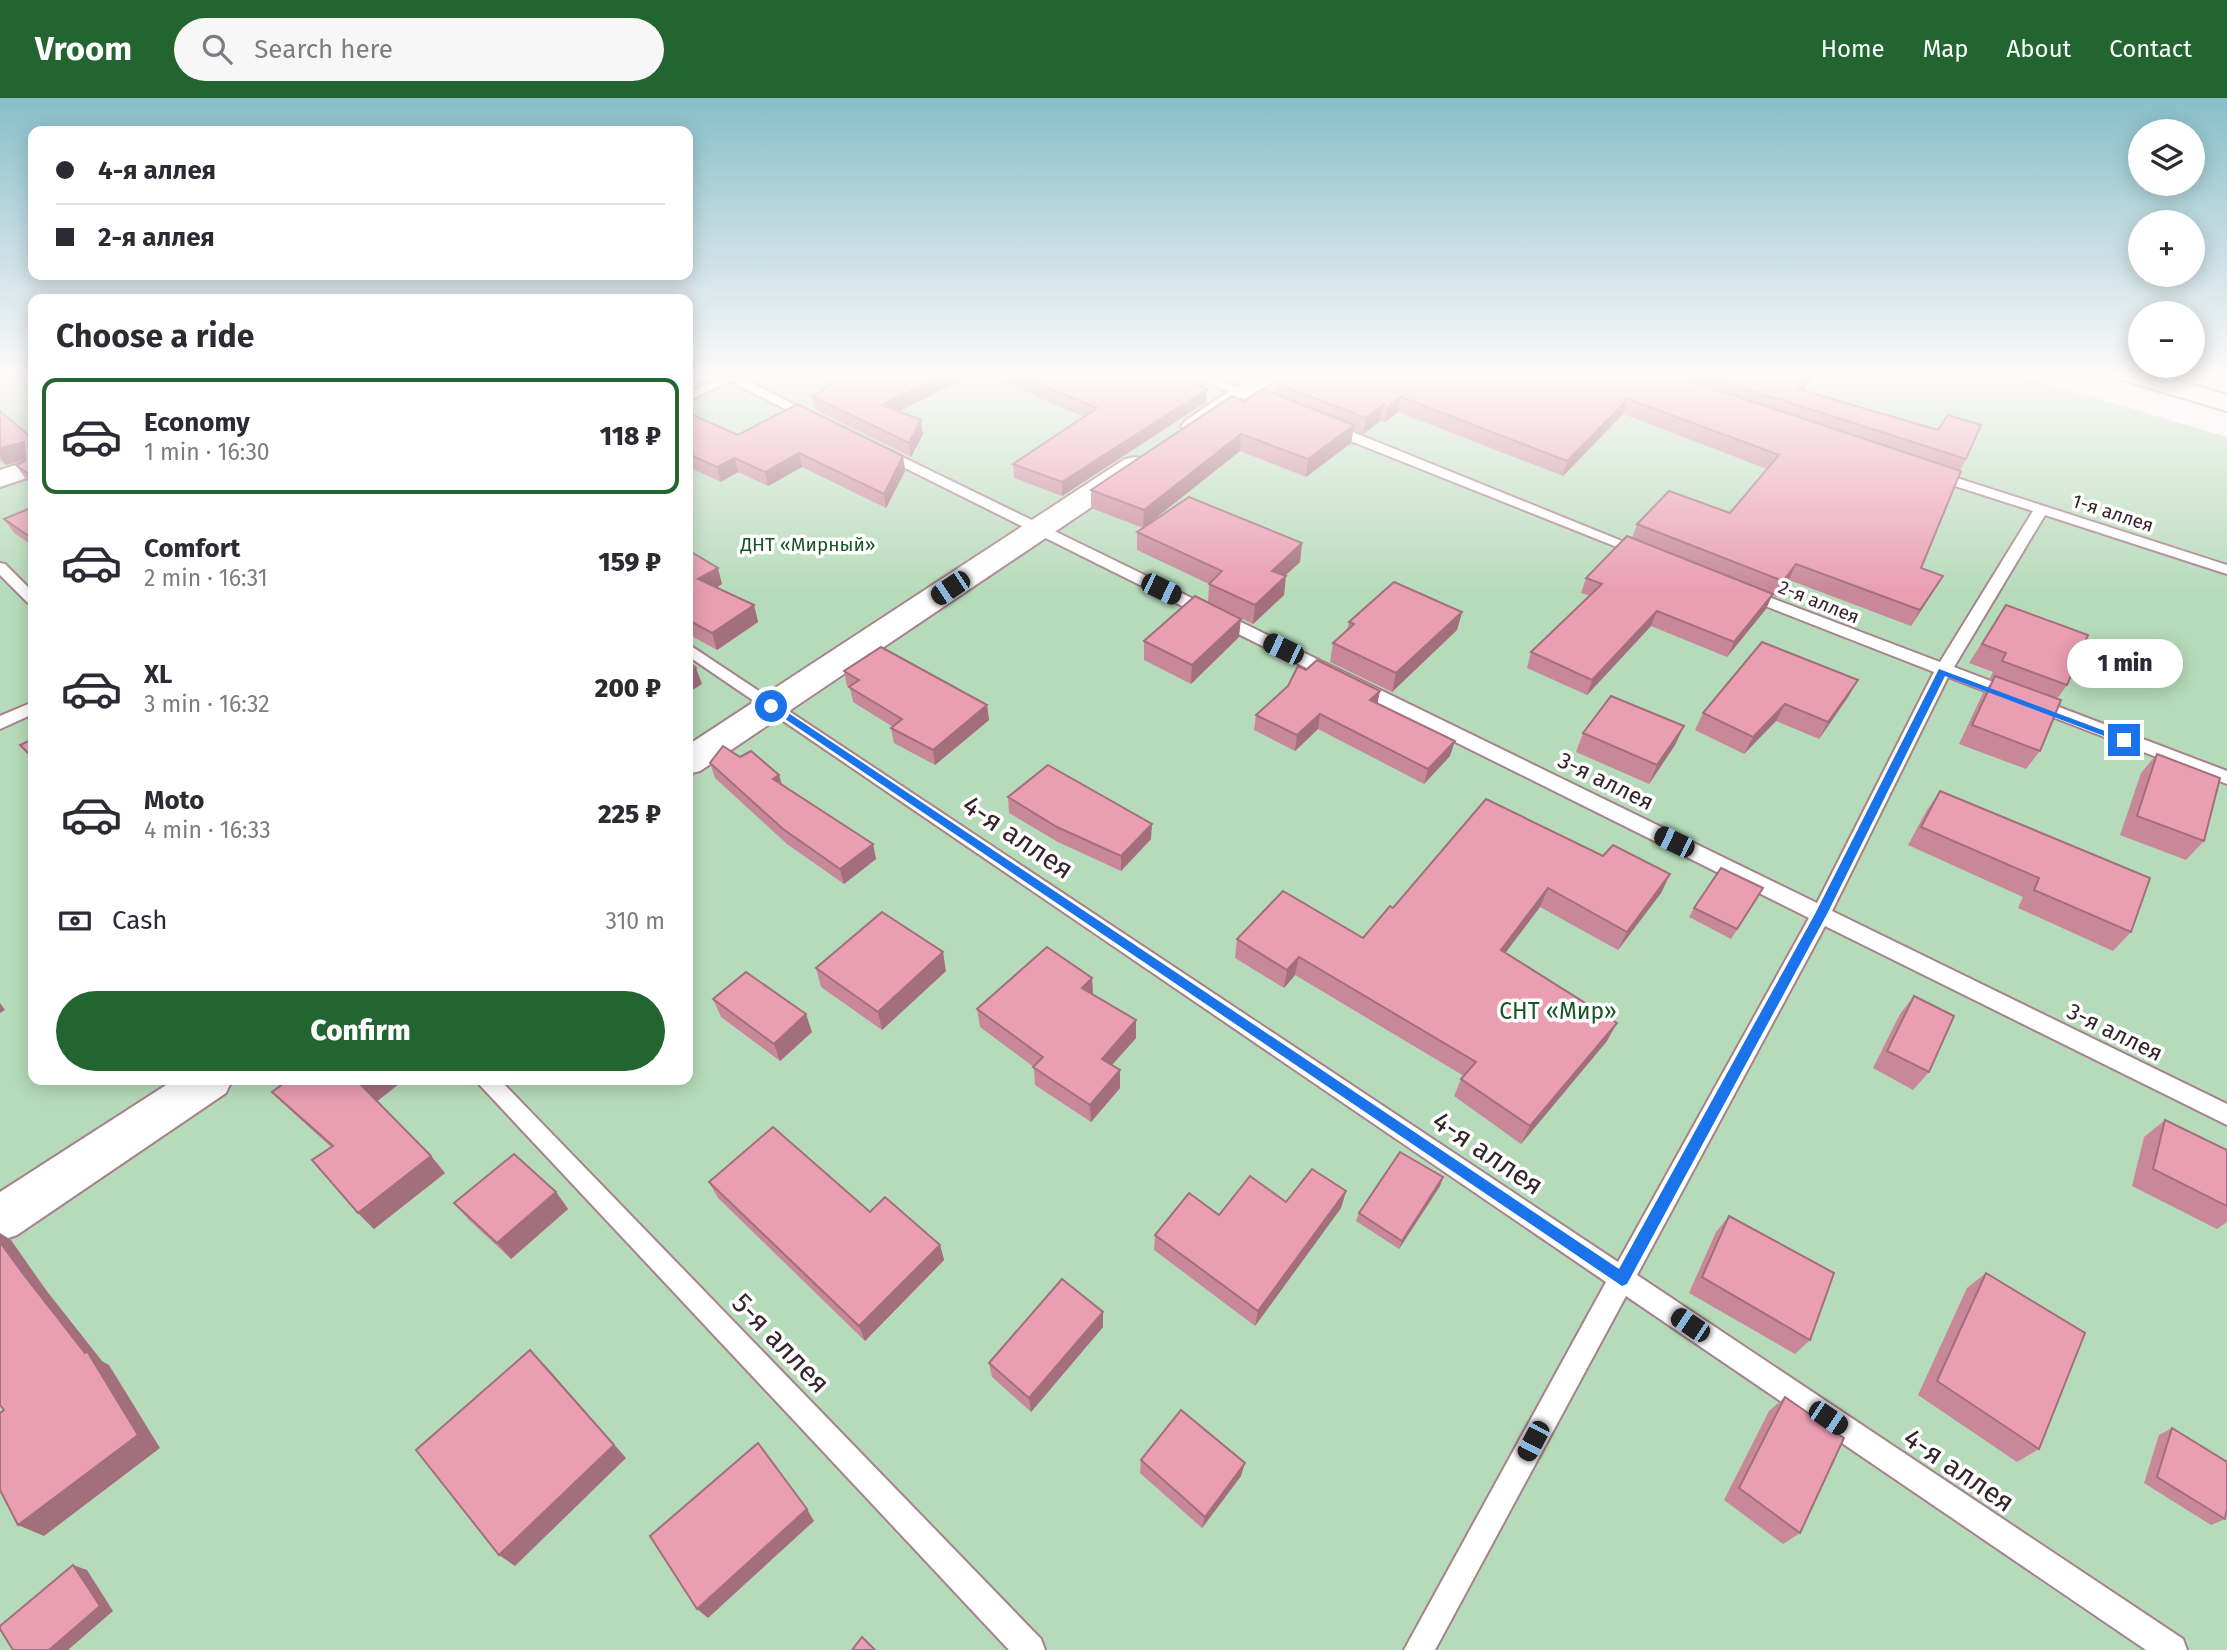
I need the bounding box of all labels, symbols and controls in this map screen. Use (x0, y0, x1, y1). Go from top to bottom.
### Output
search box (174, 18, 664, 81)
text: Vroom (35, 29, 132, 69)
icon: search (198, 30, 236, 68)
text: Search here (254, 34, 393, 65)
text: Home (1821, 35, 1885, 63)
text: Map (1923, 35, 1969, 63)
text: About (2007, 35, 2071, 63)
text: Contact (2109, 35, 2192, 63)
map controls (2128, 119, 2205, 378)
button: layers (2128, 119, 2205, 196)
text: 4-я аллея (98, 155, 216, 186)
button: + (2128, 210, 2205, 287)
text: 2-я аллея (98, 222, 215, 253)
button: − (2128, 301, 2205, 378)
text: Choose a ride (56, 317, 254, 355)
icon: car (60, 405, 123, 468)
text: Economy (144, 407, 250, 438)
text: 118 ₽ (600, 421, 661, 452)
text: 1 min · 16:30 (144, 438, 270, 466)
street label: 1-я аллея (2070, 489, 2156, 537)
icon: car (60, 531, 123, 594)
text: Comfort (144, 533, 240, 564)
park label: ДНТ «Мирный» (739, 533, 876, 556)
text: 159 ₽ (598, 547, 661, 578)
text: 2 min · 16:31 (144, 564, 268, 592)
car (927, 568, 974, 608)
car (1138, 570, 1185, 608)
street label: 2-я аллея (1775, 575, 1863, 629)
car (1260, 630, 1307, 668)
callout: 1 min (2066, 638, 2182, 688)
text: 1 min (2097, 649, 2153, 677)
icon: car (60, 657, 123, 720)
text: XL (144, 659, 172, 690)
text: 200 ₽ (595, 673, 661, 704)
text: 3 min · 16:32 (144, 690, 270, 718)
route start (755, 690, 787, 722)
route end (2108, 724, 2140, 756)
street label: 3-я аллея (1554, 746, 1658, 816)
icon: car (60, 783, 123, 846)
text: Moto (144, 785, 204, 816)
street label: 4-я аллея (956, 788, 1080, 886)
text: 225 ₽ (598, 799, 661, 830)
text: 4 min · 16:33 (144, 816, 271, 844)
car (1651, 823, 1698, 861)
icon: cash (56, 902, 94, 940)
text: Cash (112, 905, 168, 936)
text: 310 m (605, 907, 665, 935)
button: Confirm (56, 991, 665, 1071)
park label: СНТ «Мир» (1499, 997, 1617, 1025)
street label: 3-я аллея (2063, 997, 2167, 1067)
street label: 4-я аллея (1426, 1104, 1550, 1202)
street label: 5-я аллея (725, 1286, 837, 1400)
car (1667, 1305, 1714, 1345)
car (1805, 1398, 1852, 1438)
car (1514, 1418, 1553, 1464)
street label: 4-я аллея (1897, 1421, 2021, 1519)

